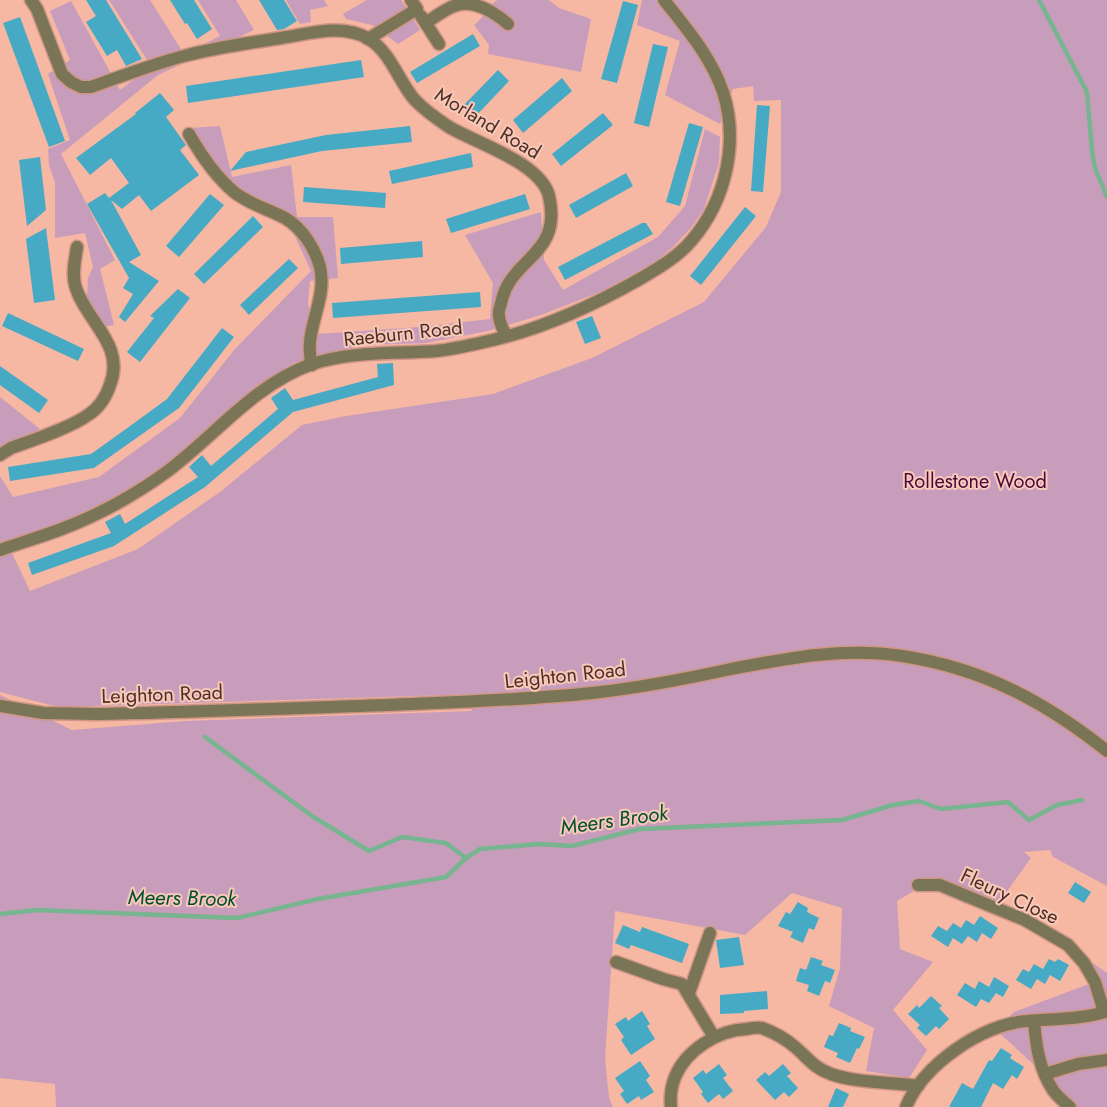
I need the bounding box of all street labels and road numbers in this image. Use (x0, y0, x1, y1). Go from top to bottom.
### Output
street label: Morland Road (429, 80, 546, 167)
street label: Raeburn Road (342, 313, 464, 354)
street label: Leighton Road (503, 655, 627, 696)
street label: Leighton Road (101, 678, 223, 711)
street label: Fleury Close (956, 861, 1064, 932)

